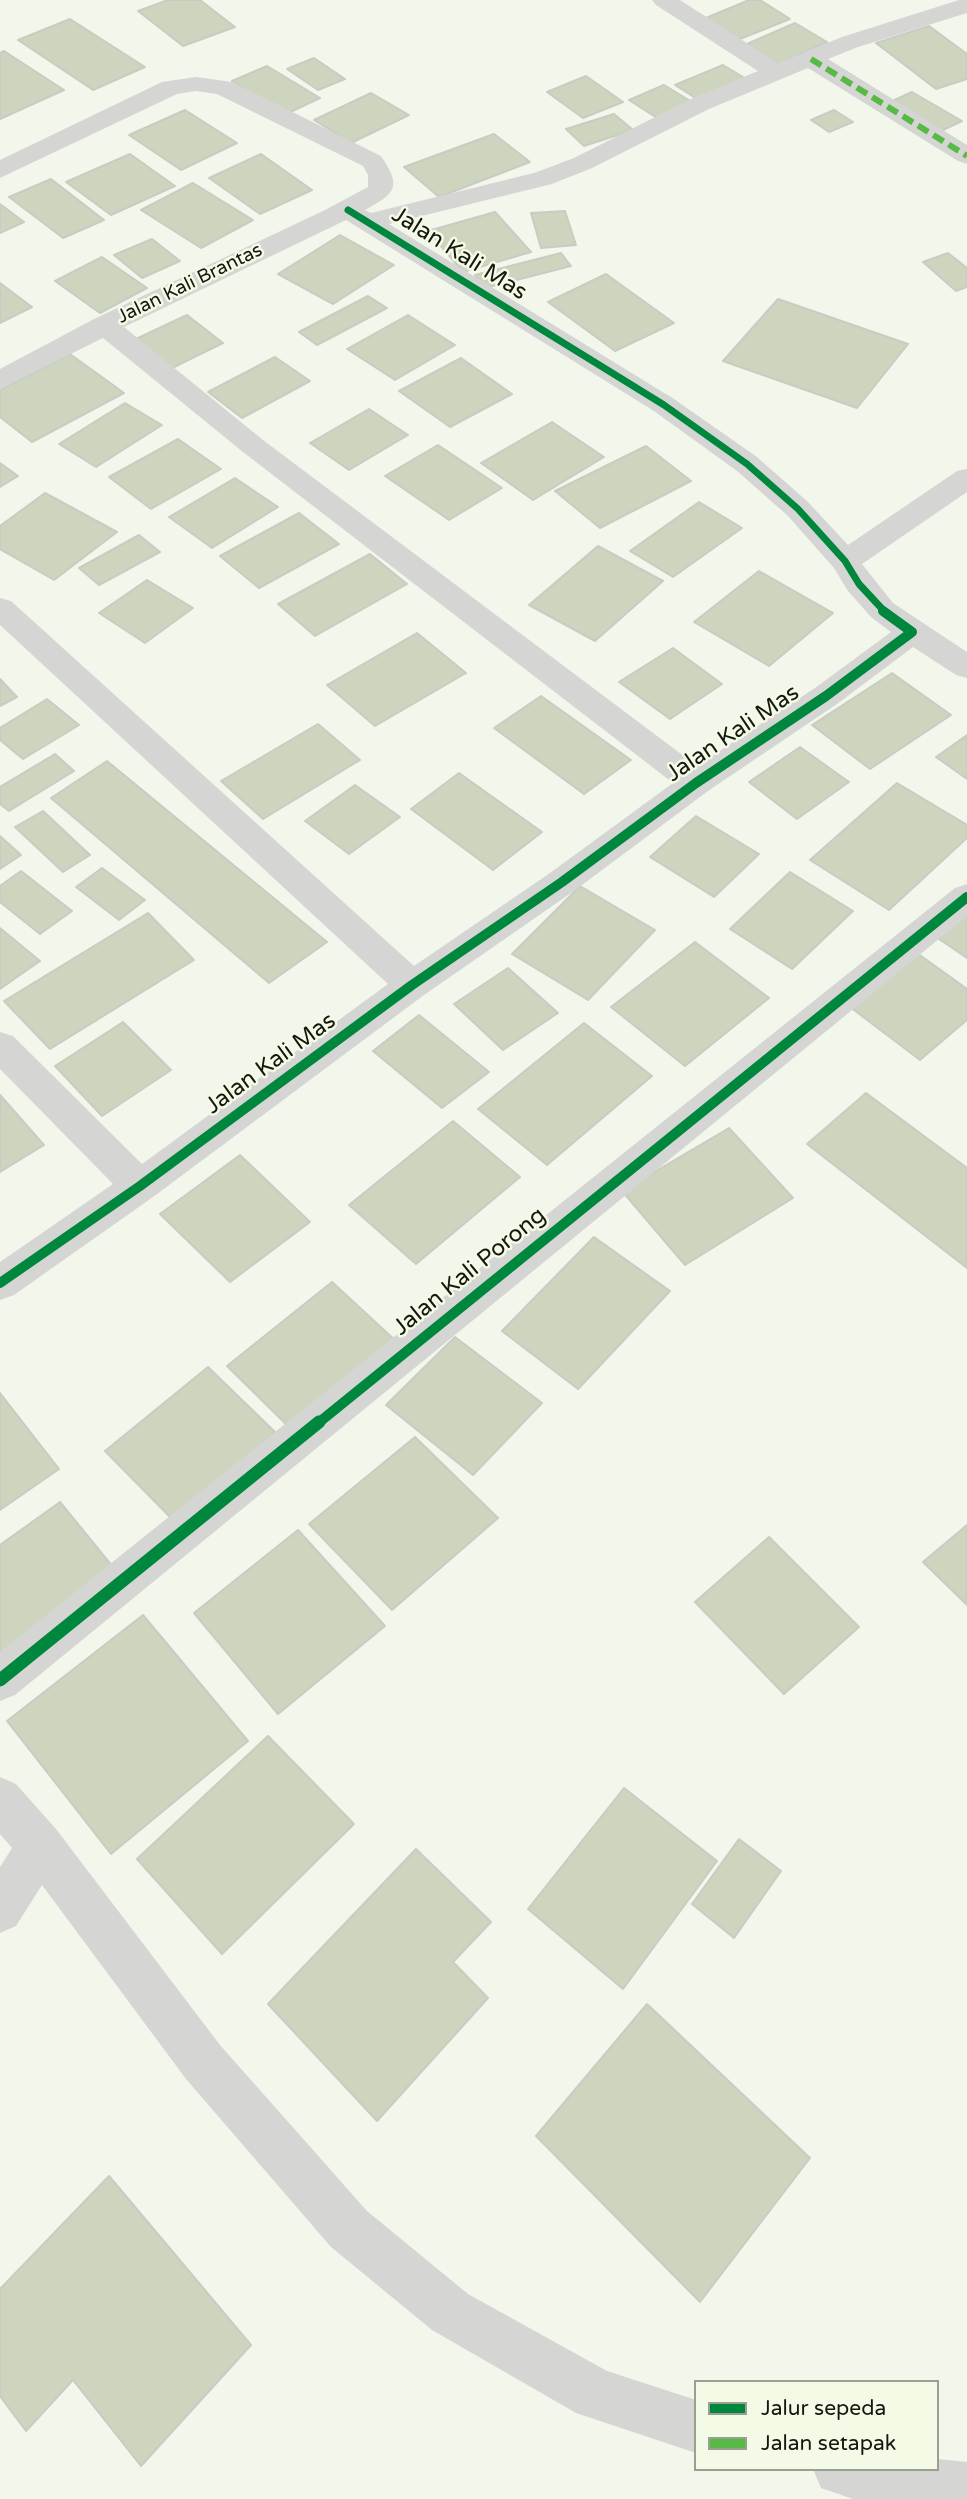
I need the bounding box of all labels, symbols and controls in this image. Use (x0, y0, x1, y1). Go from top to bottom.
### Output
street label: Jalan Kali Mas (386, 201, 532, 307)
street label: Jalan Kali Brantas (114, 239, 266, 329)
street label: Jalan Kali Mas (661, 679, 805, 789)
street label: Jalan Kali Mas (200, 1008, 342, 1120)
street label: Jalan Kali Porong (388, 1202, 552, 1342)
legend (694, 2380, 939, 2471)
text: Jalur sepeda (761, 2396, 886, 2421)
text: Jalan setapak (761, 2431, 896, 2456)

